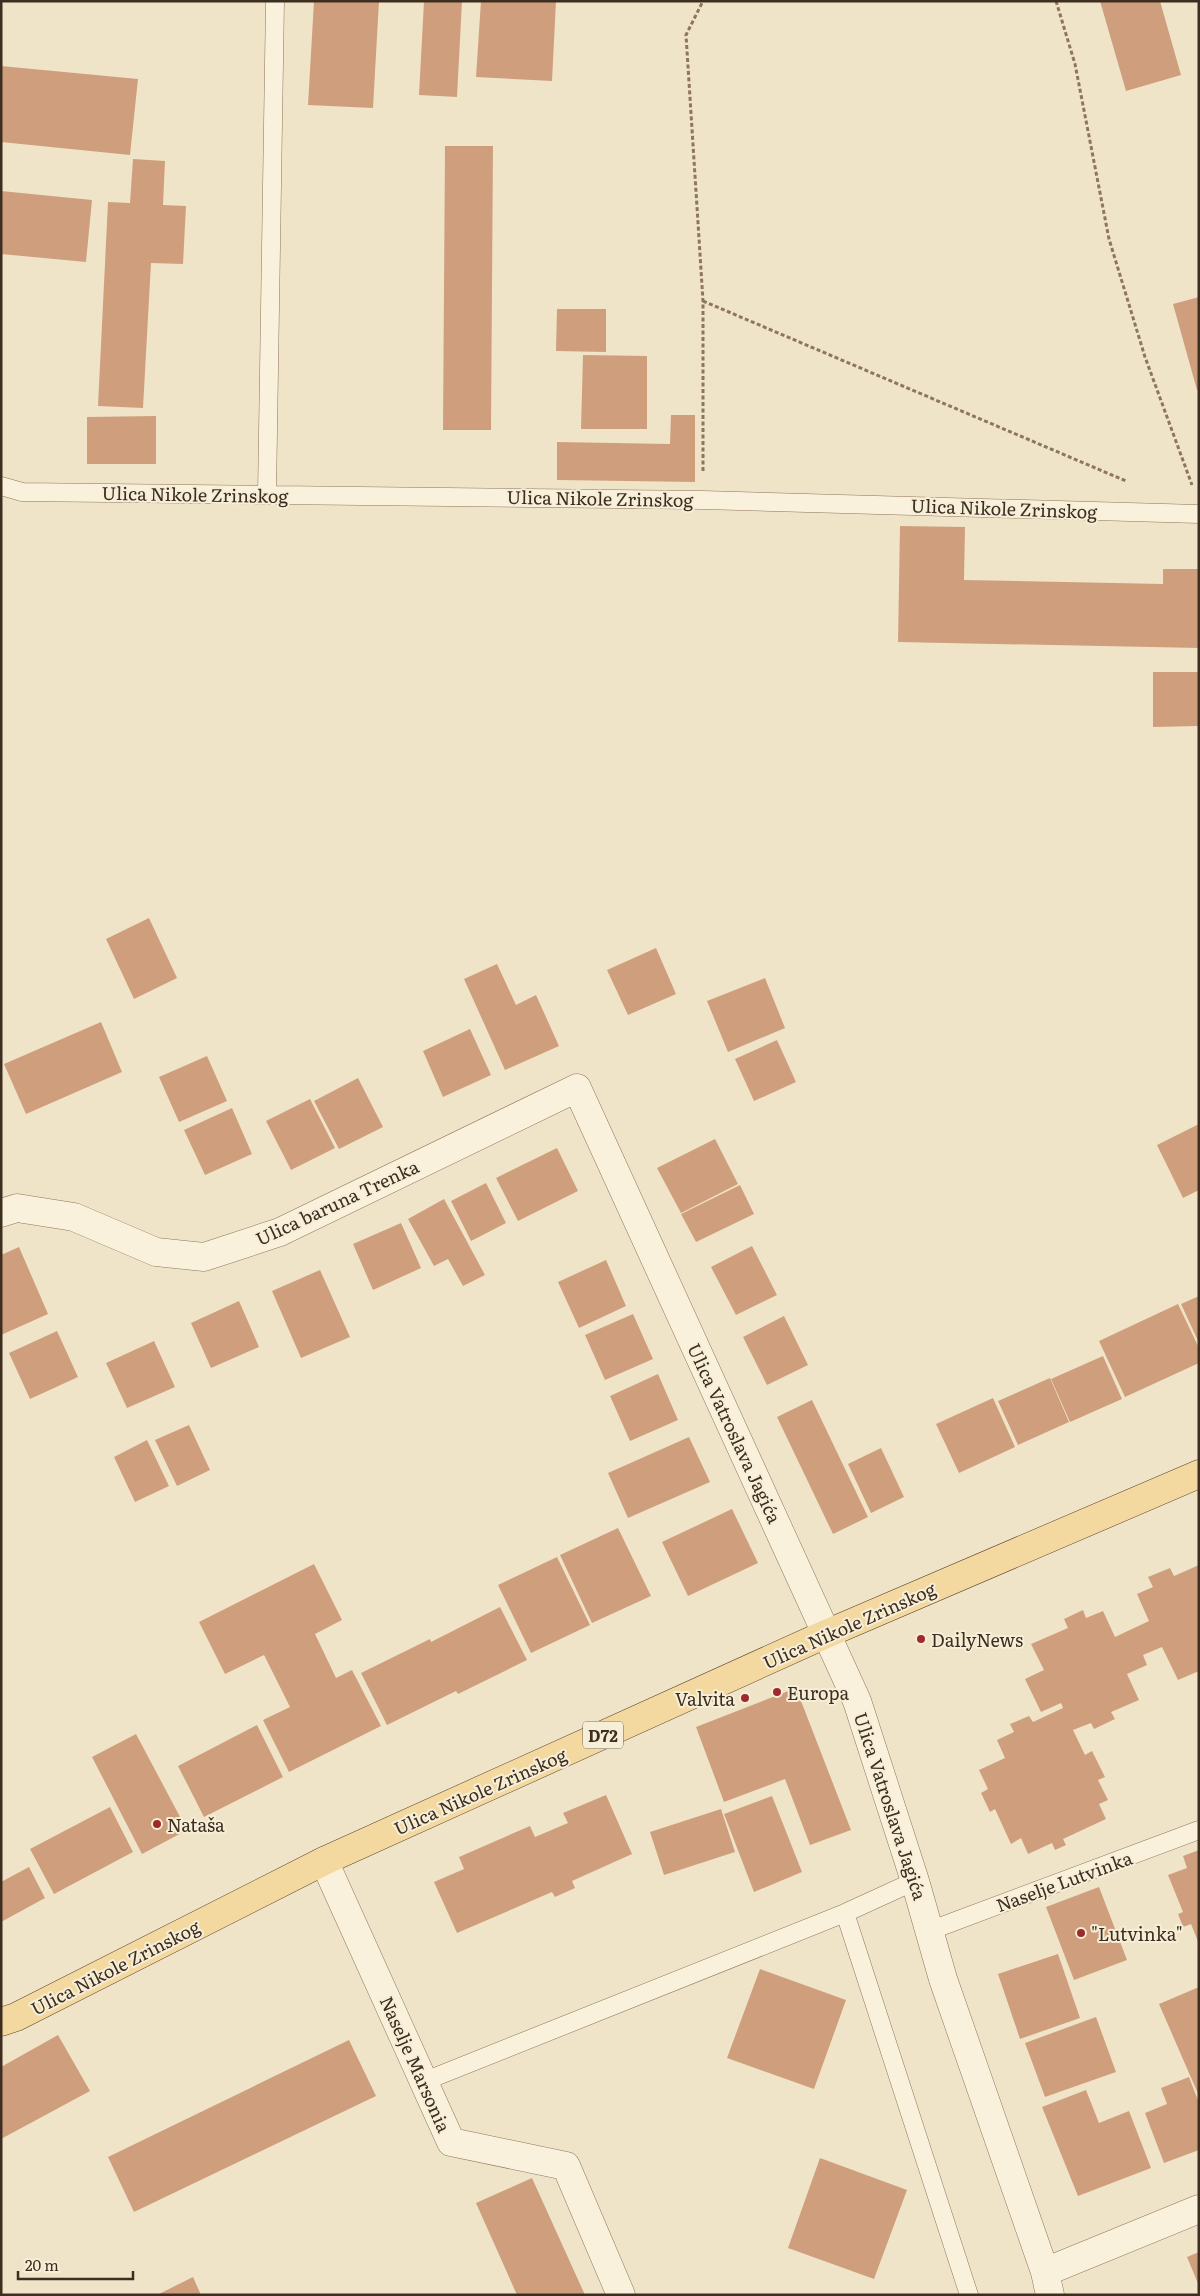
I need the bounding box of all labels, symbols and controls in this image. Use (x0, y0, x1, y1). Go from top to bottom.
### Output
street label: Ulica Nikole Zrinskog (101, 479, 290, 509)
street label: Ulica Nikole Zrinskog (506, 483, 695, 513)
street label: Ulica Nikole Zrinskog (910, 491, 1099, 525)
street label: Ulica baruna Trenka (251, 1152, 423, 1252)
street label: Ulica Vatroslava Jagića (681, 1338, 789, 1528)
street label: Ulica Nikole Zrinskog (758, 1574, 941, 1675)
place label: DailyNews (931, 1626, 1023, 1653)
marker: DailyNews (915, 1633, 927, 1645)
place label: Europa (787, 1679, 850, 1706)
place label: Valvita (675, 1685, 735, 1712)
marker: Europa (771, 1686, 783, 1698)
marker: Valvita (739, 1692, 751, 1704)
street label: Ulica Vatroslava Jagića (848, 1709, 934, 1904)
road number: D72 (583, 1722, 623, 1748)
street label: Ulica Nikole Zrinskog (389, 1740, 572, 1841)
place label: Nataša (167, 1811, 225, 1838)
marker: Nataša (151, 1818, 163, 1830)
street label: Naselje Lutvinka (992, 1844, 1136, 1918)
street label: Ulica Nikole Zrinskog (26, 1912, 205, 2021)
place label: "Lutvinka" (1091, 1920, 1183, 1947)
marker: "Lutvinka" (1075, 1927, 1087, 1939)
street label: Naselje Marsonia (374, 1991, 458, 2137)
scale bar (18, 2248, 132, 2280)
text: 20 m (25, 2253, 59, 2276)

